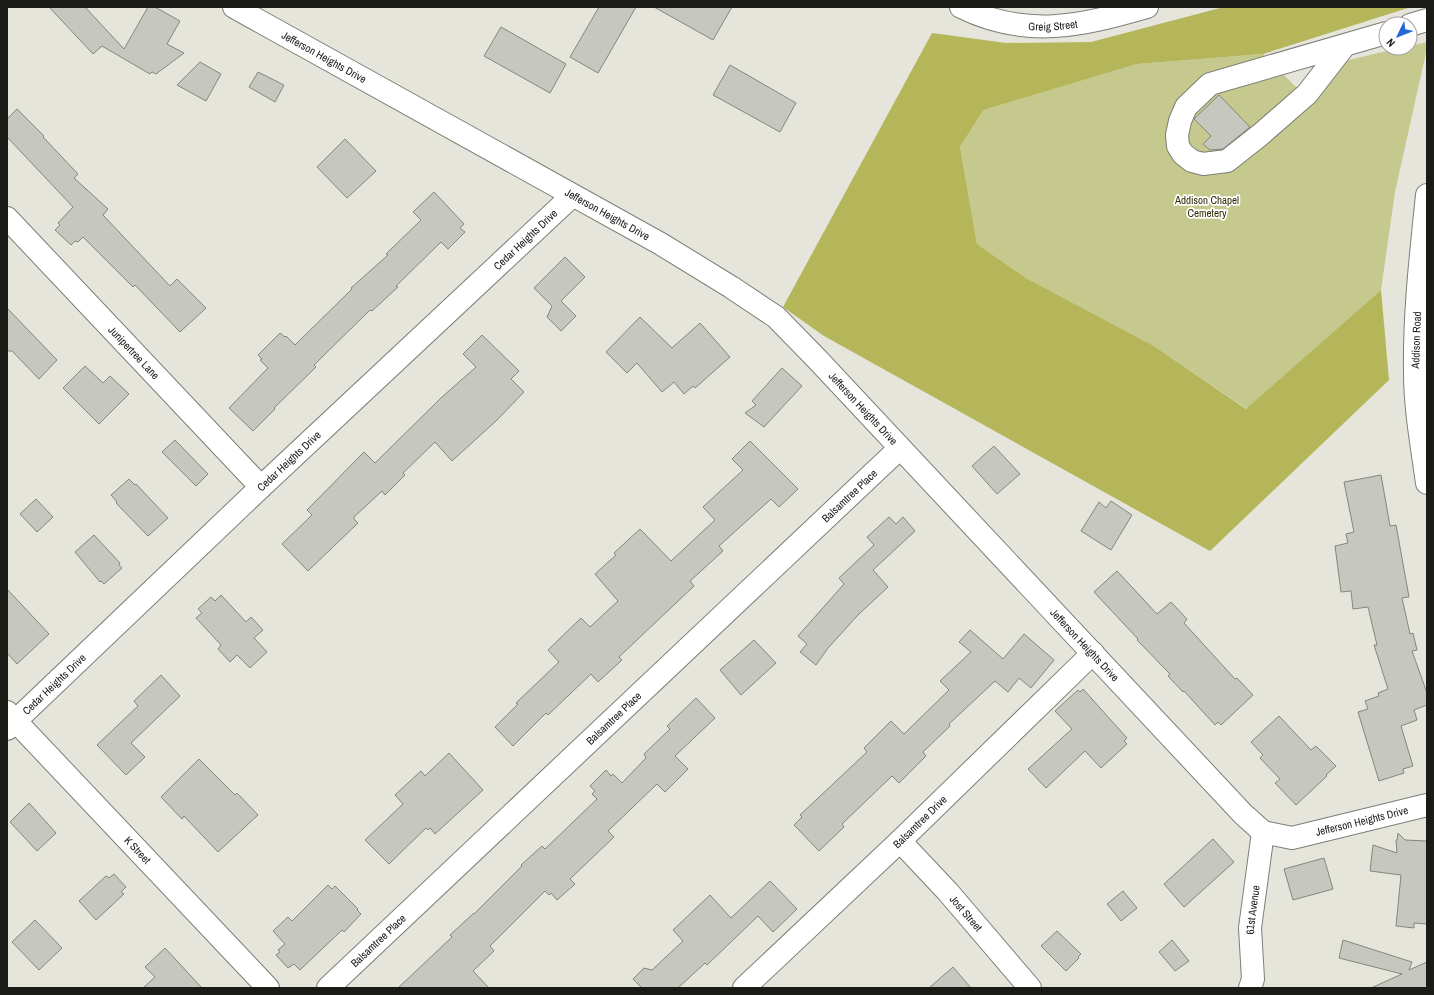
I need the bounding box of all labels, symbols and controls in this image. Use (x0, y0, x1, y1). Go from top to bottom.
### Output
north arrow (1378, 16, 1418, 56)
street label: Greig Street (1028, 17, 1079, 33)
street label: Jefferson Heights Drive (279, 28, 369, 86)
text: N (1383, 36, 1398, 50)
street label: Jefferson Heights Drive (562, 185, 652, 243)
park label: Addison Chapel Cemetery (1174, 193, 1239, 220)
street label: Cedar Heights Drive (491, 206, 560, 273)
street label: Addison Road (1408, 311, 1424, 370)
street label: Junipertree Lane (105, 323, 163, 382)
street label: Jefferson Heights Drive (826, 369, 901, 448)
street label: Cedar Heights Drive (254, 428, 324, 494)
street label: Balsamtree Place (819, 466, 880, 525)
street label: Jefferson Heights Drive (1047, 606, 1122, 684)
street label: Cedar Heights Drive (19, 651, 89, 718)
street label: Balsamtree Place (583, 689, 644, 748)
street label: Balsamtree Drive (890, 792, 950, 851)
street label: Jefferson Heights Drive (1314, 803, 1410, 839)
street label: K Street (121, 833, 154, 867)
street label: 61st Avenue (1243, 884, 1263, 935)
street label: Jost Street (947, 892, 986, 935)
street label: Balsamtree Place (348, 911, 409, 970)

